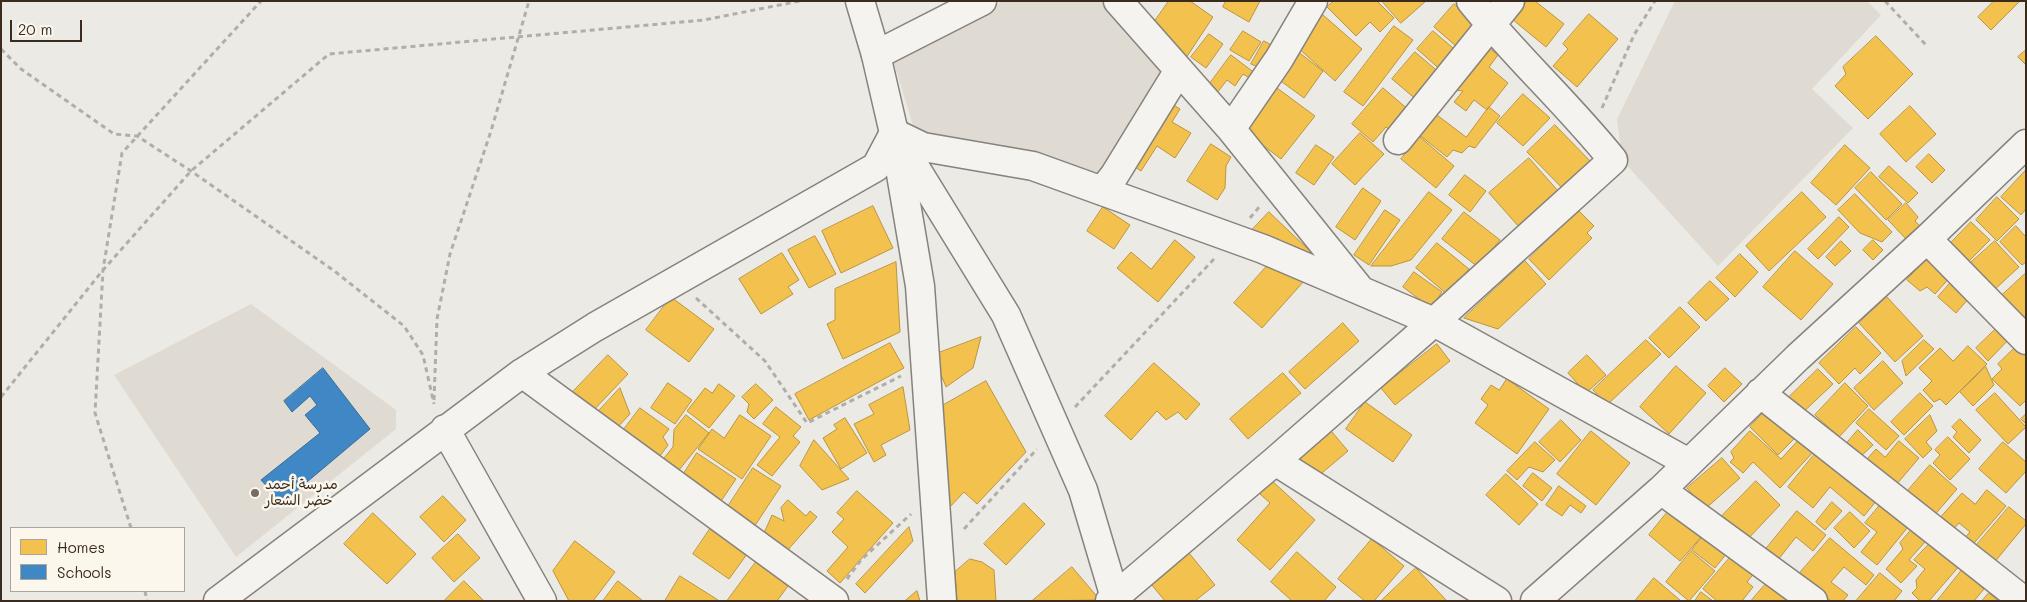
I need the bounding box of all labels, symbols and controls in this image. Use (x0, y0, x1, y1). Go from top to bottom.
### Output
scale bar (12, 10, 85, 42)
text: 20 m (18, 19, 52, 39)
place label: مدرسة أحمد خضر الشعار (265, 477, 338, 510)
marker: مدرسة أحمد خضر الشعار (249, 487, 261, 499)
legend (10, 527, 185, 592)
text: Homes (57, 537, 105, 557)
text: Schools (57, 562, 112, 582)

